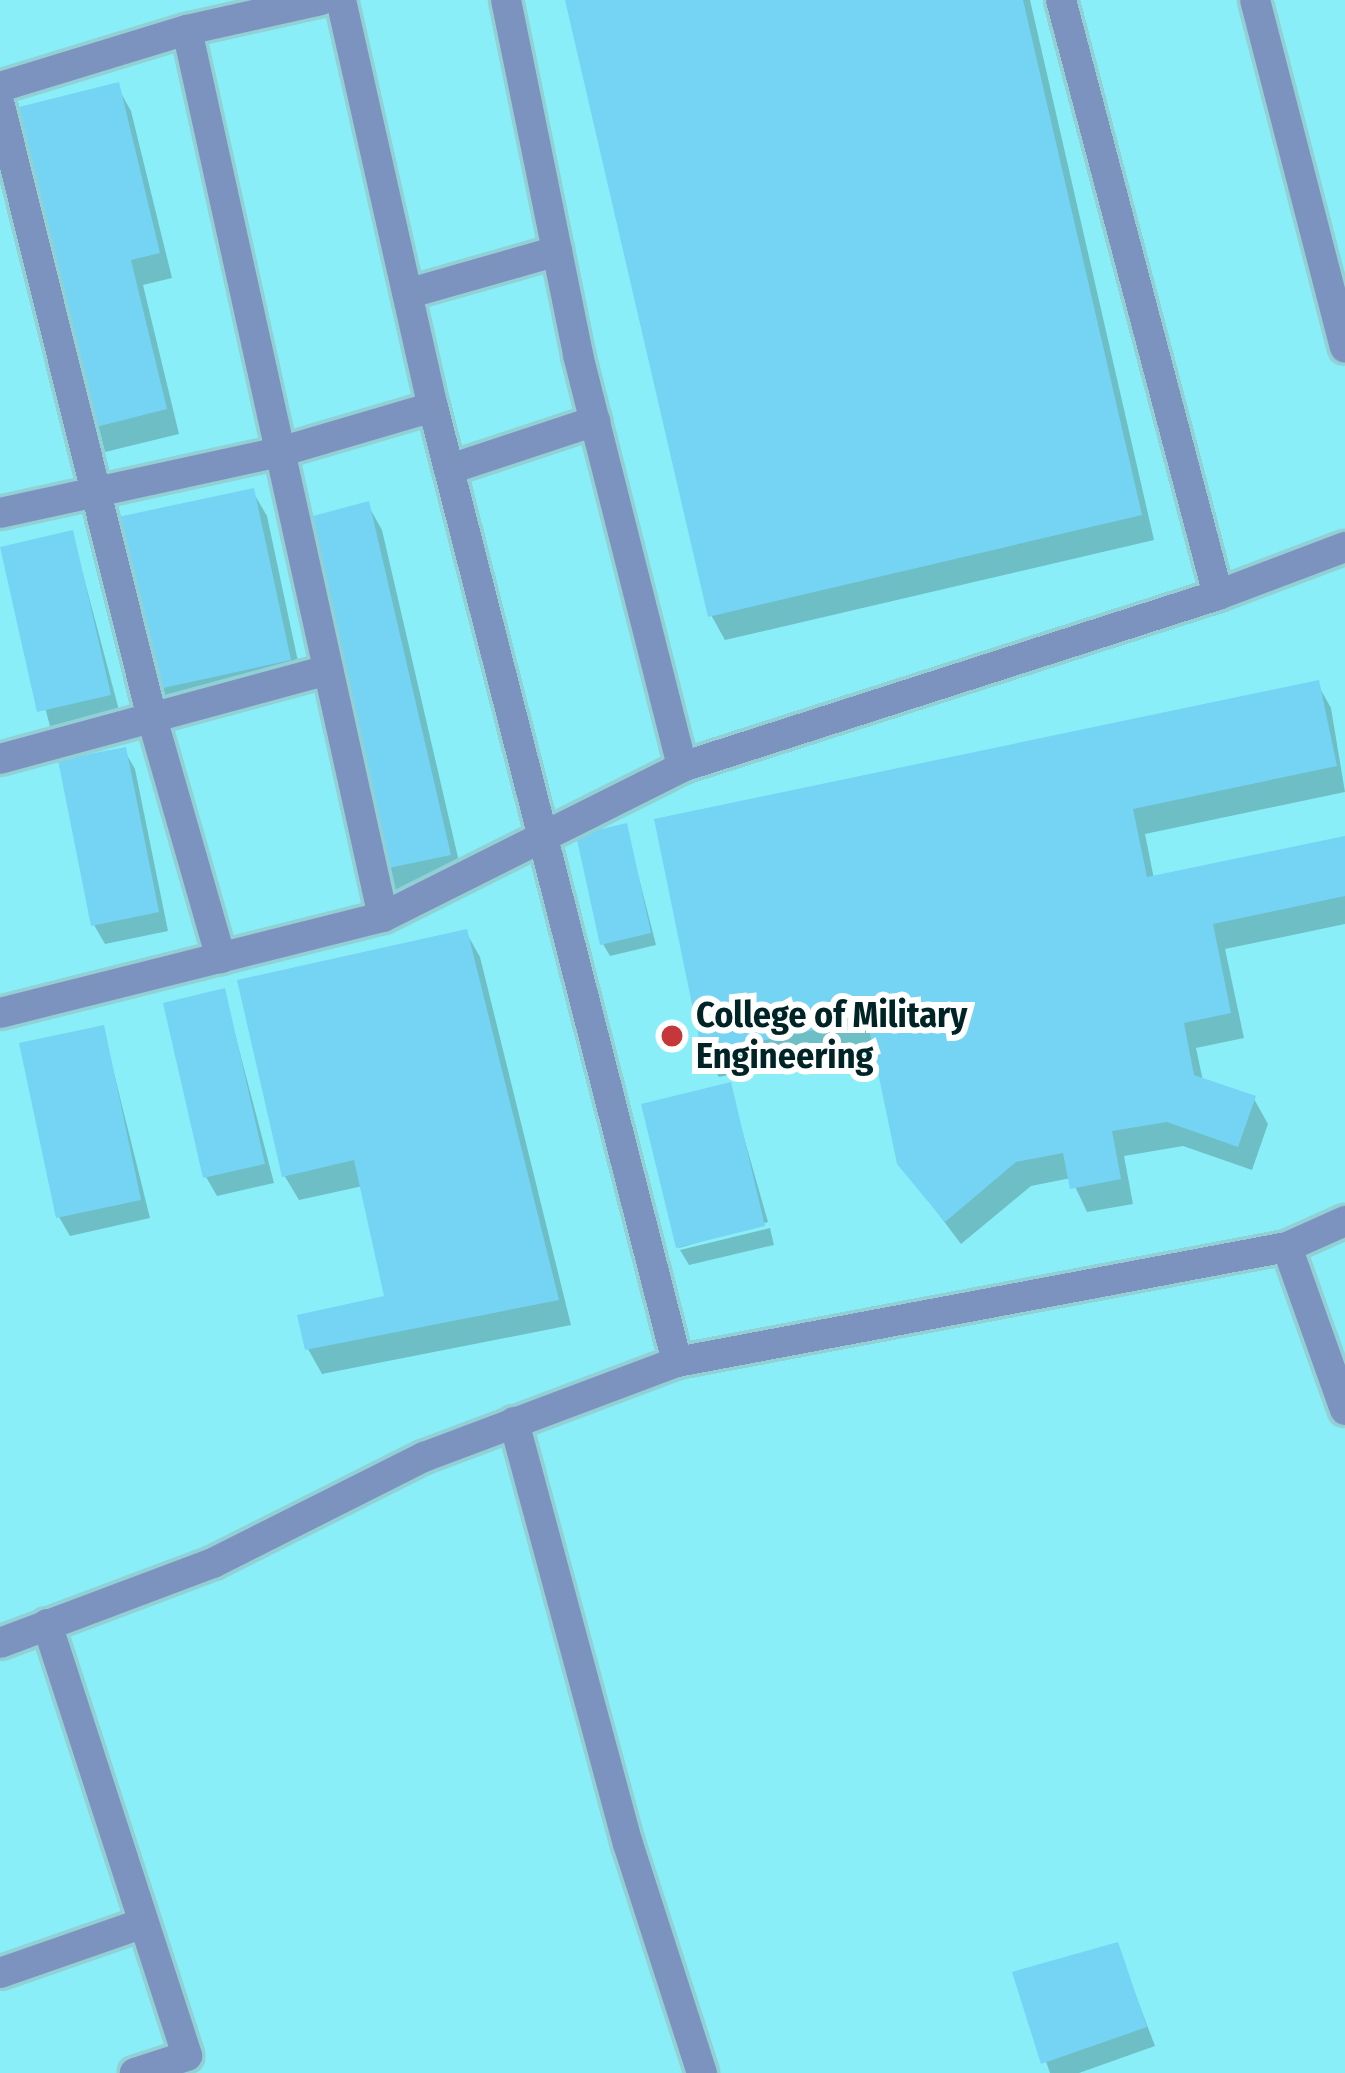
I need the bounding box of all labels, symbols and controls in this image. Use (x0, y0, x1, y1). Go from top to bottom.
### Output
place label: College of Military Engineering (696, 993, 967, 1078)
marker: College of Military Engineering (659, 1023, 685, 1049)

